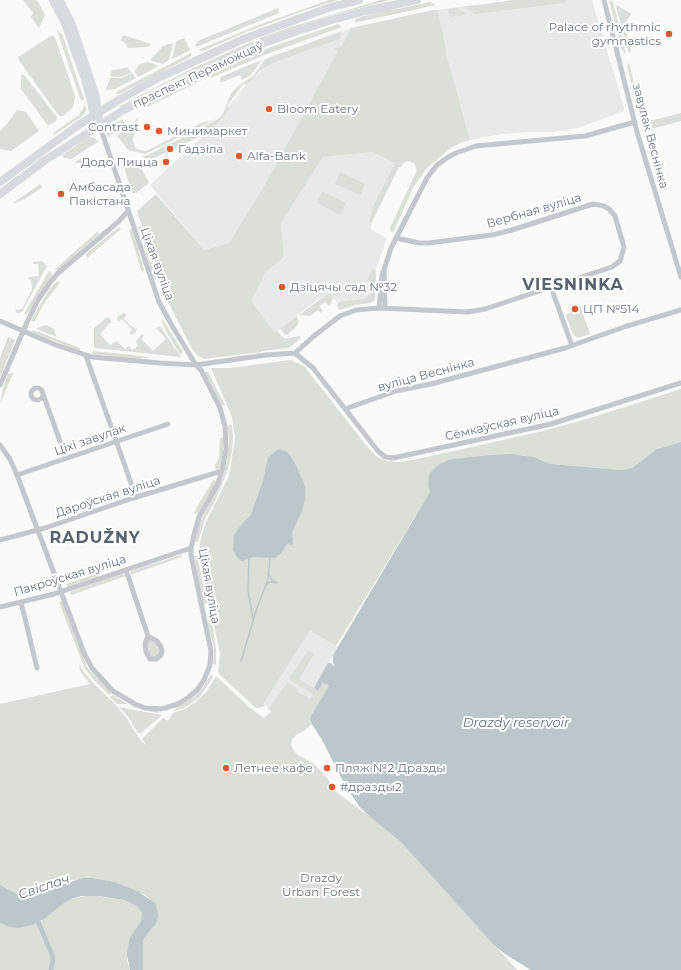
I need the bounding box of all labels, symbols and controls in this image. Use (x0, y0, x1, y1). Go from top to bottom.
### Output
place label: Palace of rhythmic gymnastics (549, 20, 661, 48)
marker: Palace of rhythmic gymnastics (664, 29, 674, 39)
street label: праспект Пераможцаў (130, 38, 266, 112)
street label: завулак Веснінка (629, 82, 671, 190)
place label: Bloom Eatery (277, 102, 358, 116)
marker: Bloom Eatery (264, 104, 274, 114)
place label: Contrast (88, 120, 139, 134)
marker: Contrast (142, 122, 152, 132)
place label: Минимаркет (167, 124, 247, 138)
marker: Минимаркет (154, 126, 164, 136)
place label: Гадзіла (178, 142, 224, 156)
marker: Гадзіла (165, 144, 175, 154)
place label: Alfa-Bank (247, 149, 306, 163)
marker: Alfa-Bank (234, 151, 244, 161)
place label: Додо Пицца (81, 155, 158, 169)
marker: Додо Пицца (161, 157, 171, 167)
place label: Амбасада Пакістана (69, 180, 131, 208)
marker: Амбасада Пакістана (56, 189, 66, 199)
street label: Вербная вуліца (485, 191, 583, 231)
street label: Ціхая вуліца (137, 226, 177, 302)
district label: VIESNINKA (522, 275, 624, 295)
place label: Дзіцячы сад №32 (290, 280, 397, 294)
marker: Дзіцячы сад №32 (277, 282, 287, 292)
place label: ЦП №514 (583, 302, 639, 316)
marker: ЦП №514 (570, 304, 580, 314)
street label: вуліца Веснінка (376, 355, 476, 395)
street label: Сёмкаўская вуліца (444, 404, 560, 444)
street label: Ціхі завулак (52, 421, 128, 459)
street label: Дароўская вуліца (54, 473, 162, 521)
district label: RADUŽNY (49, 528, 141, 548)
street label: Ціхая вуліца (195, 547, 223, 625)
street label: Пакроўская вуліца (12, 552, 128, 600)
water label: Drazdy reservoir (463, 715, 569, 731)
place label: Летнее кафе (234, 761, 313, 775)
place label: Пляж №2 Дразды (335, 761, 446, 775)
marker: Летнее кафе (221, 763, 231, 773)
marker: Пляж №2 Дразды (322, 763, 332, 773)
place label: #дразды2 (340, 780, 402, 794)
marker: #дразды2 (327, 782, 337, 792)
water label: Свіслач (16, 871, 72, 903)
park label: Drazdy Urban Forest (282, 871, 360, 899)

